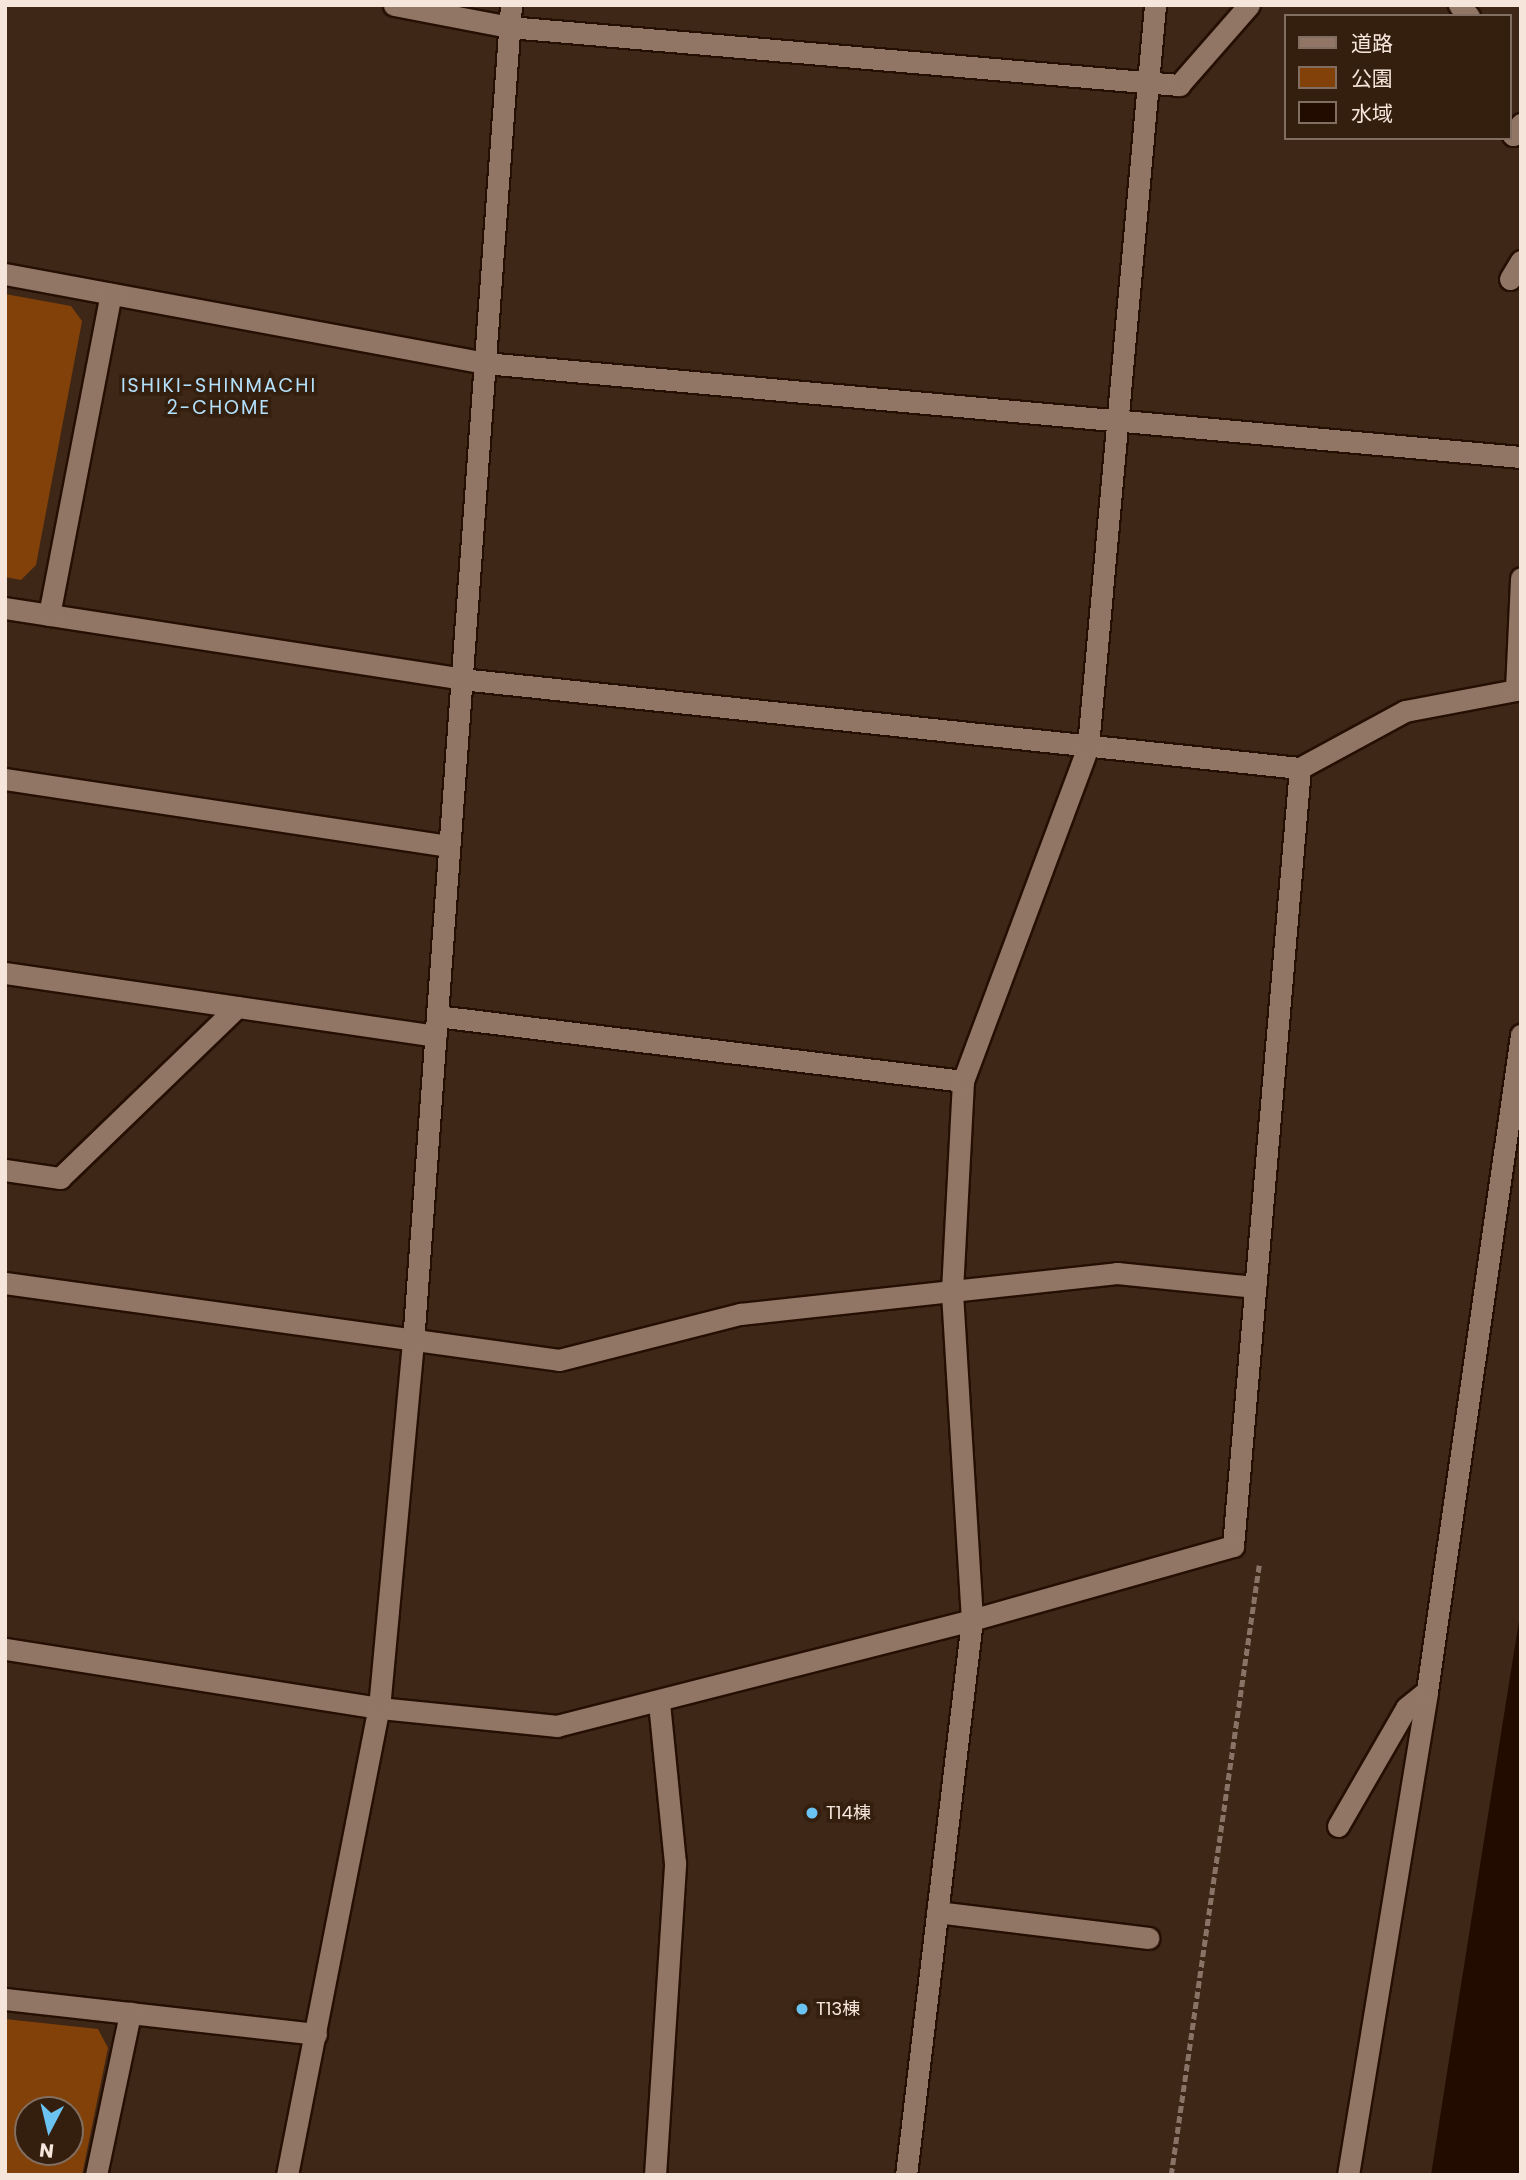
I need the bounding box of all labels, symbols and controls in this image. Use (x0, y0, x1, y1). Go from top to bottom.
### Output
legend (1284, 14, 1512, 140)
text: 道路 (1351, 29, 1393, 58)
text: 公園 (1351, 64, 1393, 93)
text: 水域 (1351, 99, 1393, 128)
district label: ISHIKI-SHINMACHI 2-CHOME (123, 375, 315, 419)
place label: T14棟 (826, 1802, 871, 1824)
marker: T14棟 (804, 1805, 820, 1821)
place label: T13棟 (816, 1998, 860, 2020)
marker: T13棟 (794, 2001, 810, 2017)
north arrow (14, 2096, 84, 2166)
text: N (38, 2136, 55, 2165)

